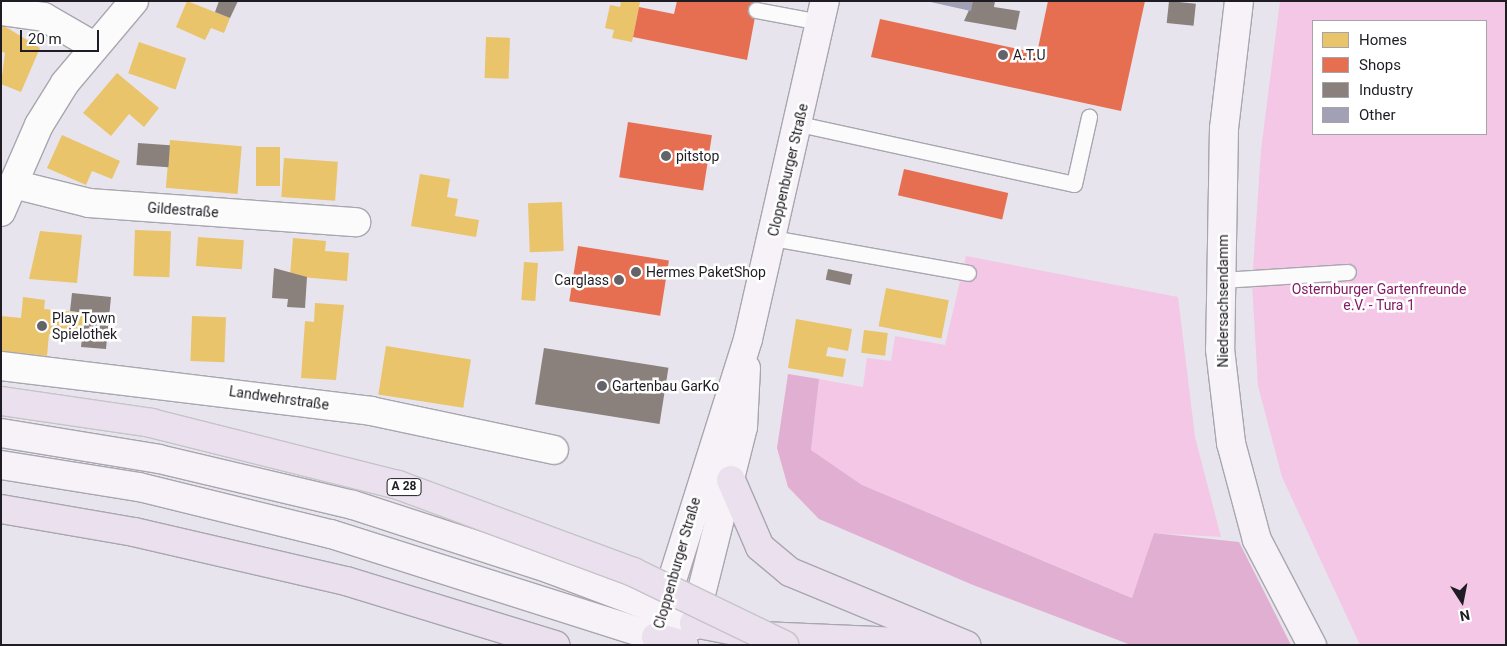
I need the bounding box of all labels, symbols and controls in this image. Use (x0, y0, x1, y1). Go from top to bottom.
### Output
scale bar (22, 20, 101, 52)
legend (1312, 20, 1487, 135)
text: 20 m (28, 30, 62, 48)
text: Homes (1359, 31, 1407, 49)
place label: A.T.U (1013, 47, 1045, 63)
marker: A.T.U (997, 49, 1009, 61)
text: Shops (1359, 56, 1401, 74)
text: Industry (1359, 81, 1413, 99)
street label: Cloppenburger Straße (765, 102, 811, 238)
text: Other (1359, 106, 1396, 124)
place label: pitstop (676, 148, 719, 164)
marker: pitstop (660, 150, 672, 162)
street label: Gildestraße (147, 199, 219, 221)
street label: Niedersachsendamm (1215, 234, 1231, 368)
place label: Hermes PaketShop (646, 264, 766, 280)
marker: Hermes PaketShop (630, 266, 642, 278)
place label: Carglass (554, 272, 609, 288)
marker: Carglass (613, 274, 625, 286)
park label: Osternburger Gartenfreunde e.V. - Tura 1 (1292, 281, 1466, 314)
place label: Play Town Spielothek (52, 310, 117, 342)
marker: Play Town Spielothek (36, 320, 48, 332)
place label: Gartenbau GarKo (612, 378, 719, 394)
marker: Gartenbau GarKo (596, 380, 608, 392)
street label: Landwehrstraße (228, 383, 330, 413)
road number: A 28 (386, 478, 422, 497)
street label: Cloppenburger Straße (650, 495, 704, 631)
north arrow (1437, 576, 1487, 626)
text: N (1458, 607, 1471, 625)

